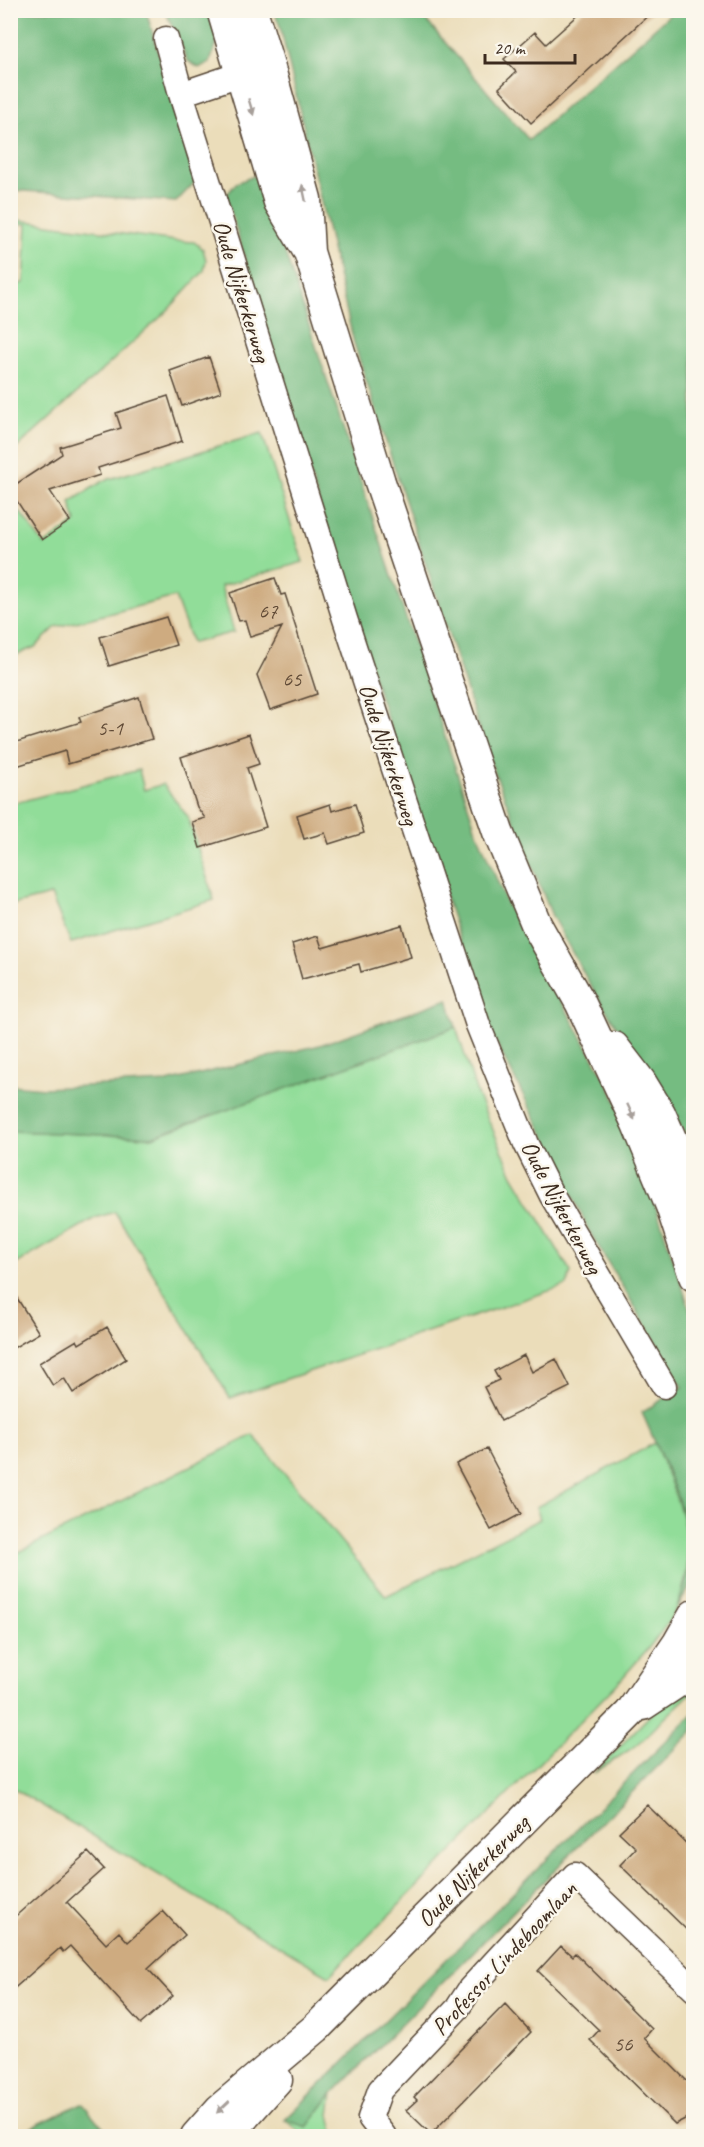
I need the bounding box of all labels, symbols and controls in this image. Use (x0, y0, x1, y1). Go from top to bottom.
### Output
scale bar (485, 27, 575, 65)
text: 20 m (494, 37, 527, 59)
one-way arrow (247, 98, 256, 116)
one-way arrow (299, 184, 308, 203)
street label: Oude Nijkerkerweg (206, 216, 279, 368)
house number: 67 (259, 598, 279, 624)
house number: 65 (283, 666, 303, 692)
street label: Oude Nijkerkerweg (352, 680, 427, 831)
house number: 5-1 (97, 715, 124, 741)
one-way arrow (627, 1103, 636, 1120)
street label: Oude Nijkerkerweg (514, 1135, 611, 1281)
street label: Oude Nijkerkerweg (411, 1807, 537, 1933)
street label: Professor Lindeboomlaan (425, 1874, 583, 2042)
house number: 56 (614, 2031, 633, 2057)
one-way arrow (216, 2100, 231, 2114)

